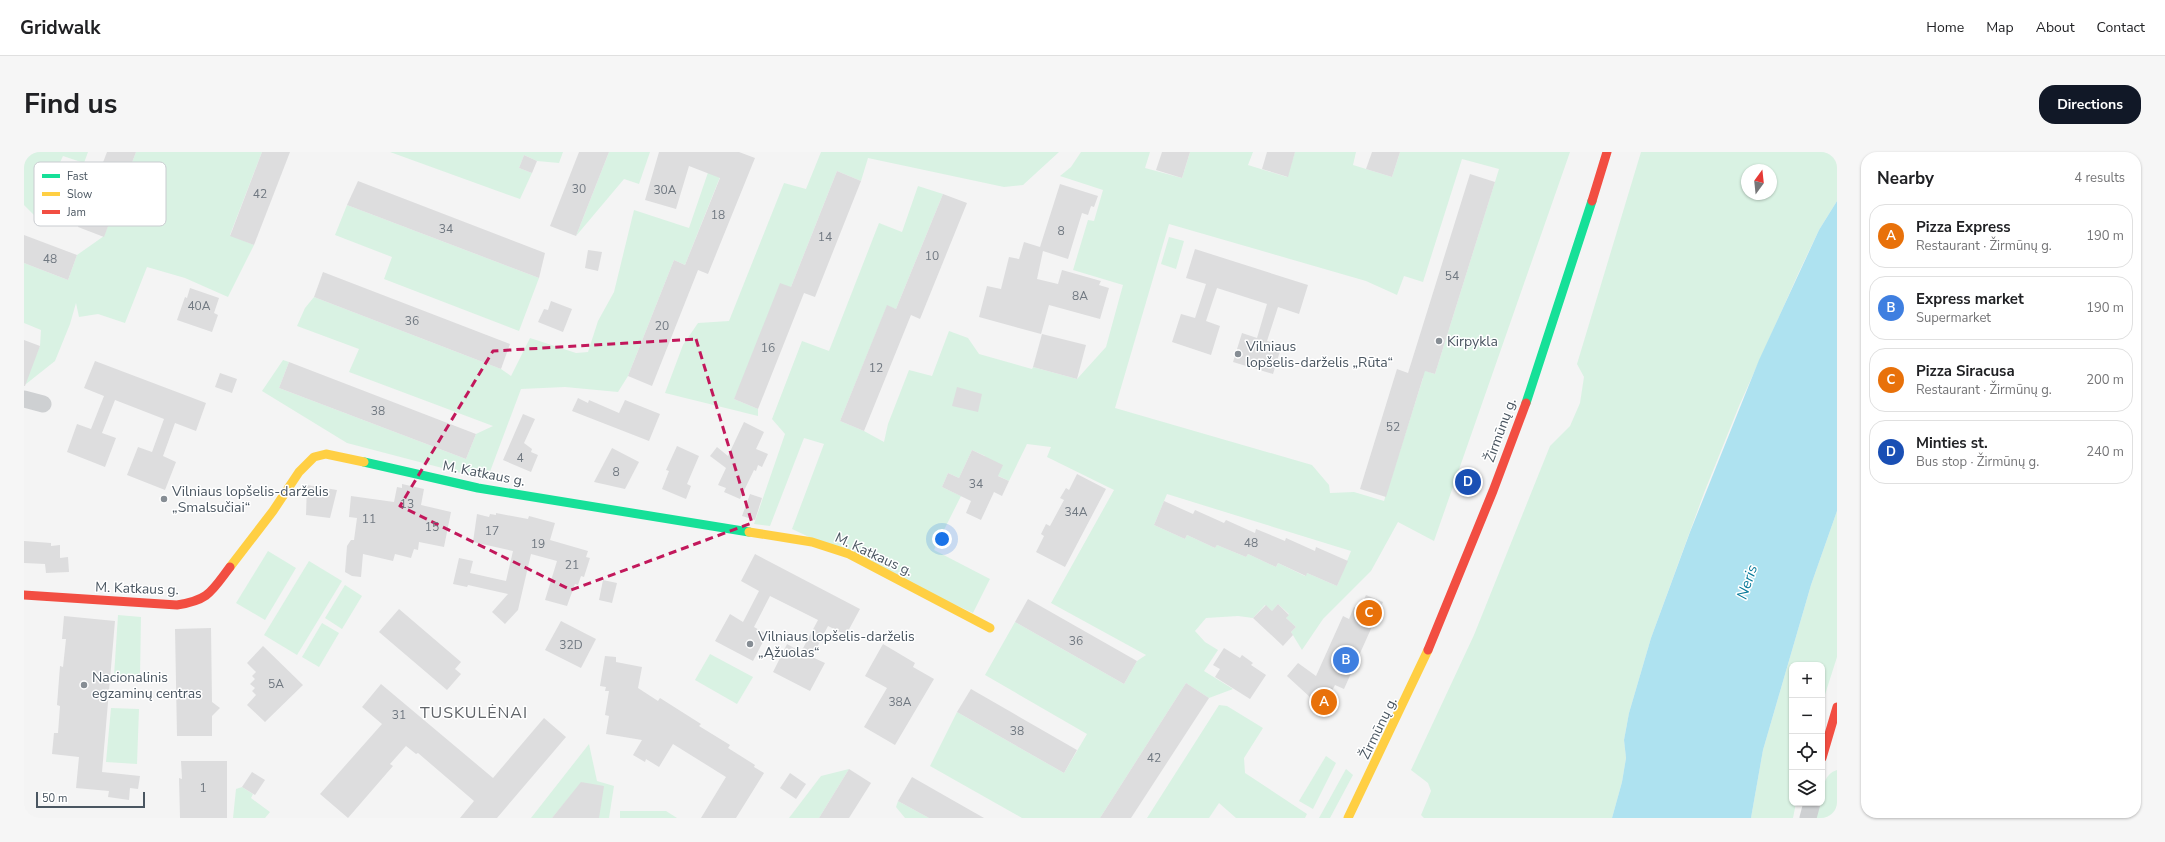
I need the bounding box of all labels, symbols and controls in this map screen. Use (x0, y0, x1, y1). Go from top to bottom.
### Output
text: Gridwalk (20, 15, 100, 41)
text: Home (1926, 18, 1964, 37)
text: Map (1986, 18, 2014, 37)
text: About (2036, 18, 2075, 37)
text: Contact (2097, 18, 2145, 37)
text: Find us (24, 85, 118, 123)
button: Directions (2039, 85, 2141, 124)
legend (34, 162, 166, 226)
north arrow (1741, 164, 1777, 200)
text: Nearby (1877, 167, 1934, 190)
text: Fast (67, 169, 88, 184)
text: 4 results (2074, 169, 2125, 187)
house number: 30 (572, 181, 586, 197)
house number: 30A (653, 182, 677, 198)
house number: 42 (253, 186, 267, 202)
text: Slow (67, 187, 92, 202)
text: Jam (66, 205, 86, 220)
house number: 18 (711, 207, 725, 223)
text: Pizza Express (1916, 217, 2011, 237)
house number: 34 (439, 221, 453, 237)
house number: 8 (1057, 223, 1065, 239)
text: A (1886, 227, 1896, 245)
text: 190 m (2086, 227, 2124, 245)
house number: 14 (818, 229, 832, 245)
text: Restaurant · Žirmūnų g. (1916, 237, 2052, 255)
house number: 10 (925, 248, 939, 264)
house number: 48 (43, 251, 57, 267)
house number: 54 (1445, 268, 1459, 284)
house number: 8A (1072, 288, 1088, 304)
text: Express market (1916, 289, 2024, 309)
house number: 40A (187, 298, 211, 314)
text: B (1887, 299, 1895, 317)
text: 190 m (2086, 299, 2124, 317)
text: Supermarket (1916, 309, 1991, 327)
house number: 36 (405, 313, 419, 329)
house number: 20 (655, 318, 669, 334)
place label: Kirpykla (1447, 332, 1498, 351)
marker: Kirpykla (1434, 336, 1444, 346)
place label: Vilniaus lopšelis-darželis „Rūta“ (1245, 337, 1393, 372)
house number: 16 (761, 340, 775, 356)
marker: Vilniaus lopšelis-darželis „Rūta“ (1233, 349, 1243, 359)
house number: 12 (869, 360, 883, 376)
text: Pizza Siracusa (1916, 361, 2015, 381)
text: C (1887, 371, 1895, 389)
text: 200 m (2086, 371, 2124, 389)
text: Restaurant · Žirmūnų g. (1916, 381, 2052, 399)
street label: Žirmūnų g. (1480, 395, 1521, 465)
house number: 38 (371, 403, 385, 419)
house number: 52 (1386, 419, 1400, 435)
text: Minties st. (1916, 433, 1988, 453)
text: D (1886, 443, 1896, 461)
text: 240 m (2086, 443, 2124, 461)
house number: 4 (516, 450, 524, 466)
text: Bus stop · Žirmūnų g. (1916, 453, 2039, 471)
street label: M. Katkaus g. (441, 456, 527, 491)
house number: 8 (612, 464, 620, 480)
pin: D (1455, 467, 1481, 497)
house number: 34 (969, 476, 983, 492)
place label: Vilniaus lopšelis-darželis „Smalsučiai“ (171, 482, 329, 517)
marker: Vilniaus lopšelis-darželis „Smalsučiai“ (159, 494, 169, 504)
house number: 13 (400, 496, 414, 512)
house number: 34A (1064, 504, 1088, 520)
house number: 11 (362, 511, 376, 527)
house number: 15 (425, 519, 439, 535)
house number: 17 (485, 523, 499, 539)
street label: M. Katkaus g. (832, 528, 916, 581)
your location (932, 529, 952, 549)
house number: 48 (1244, 535, 1258, 551)
house number: 19 (531, 536, 545, 552)
house number: 21 (565, 557, 579, 573)
water label: Neris (1732, 562, 1762, 602)
street label: M. Katkaus g. (95, 578, 179, 599)
pin: C (1356, 598, 1382, 628)
place label: Vilniaus lopšelis-darželis „Ąžuolas“ (757, 627, 915, 662)
house number: 36 (1069, 633, 1083, 649)
house number: 32D (559, 637, 583, 653)
marker: Vilniaus lopšelis-darželis „Ąžuolas“ (745, 639, 755, 649)
pin: B (1333, 645, 1359, 675)
map controls (1789, 662, 1825, 806)
button: + (1789, 662, 1825, 698)
place label: Nacionalinis egzaminų centras (92, 668, 202, 703)
house number: 5A (268, 676, 284, 692)
marker: Nacionalinis egzaminų centras (79, 680, 89, 690)
pin: A (1311, 687, 1337, 717)
house number: 38A (888, 694, 912, 710)
street label: Žirmūnų g. (1355, 694, 1402, 763)
button: − (1789, 698, 1825, 734)
district label: TUSKULĖNAI (420, 702, 528, 724)
house number: 31 (392, 707, 406, 723)
house number: 38 (1010, 723, 1024, 739)
button: locate (1789, 734, 1825, 770)
house number: 42 (1147, 750, 1161, 766)
button: layers (1789, 770, 1825, 806)
house number: 1 (199, 780, 207, 796)
scale bar (36, 790, 145, 809)
text: 50 m (42, 791, 67, 806)

